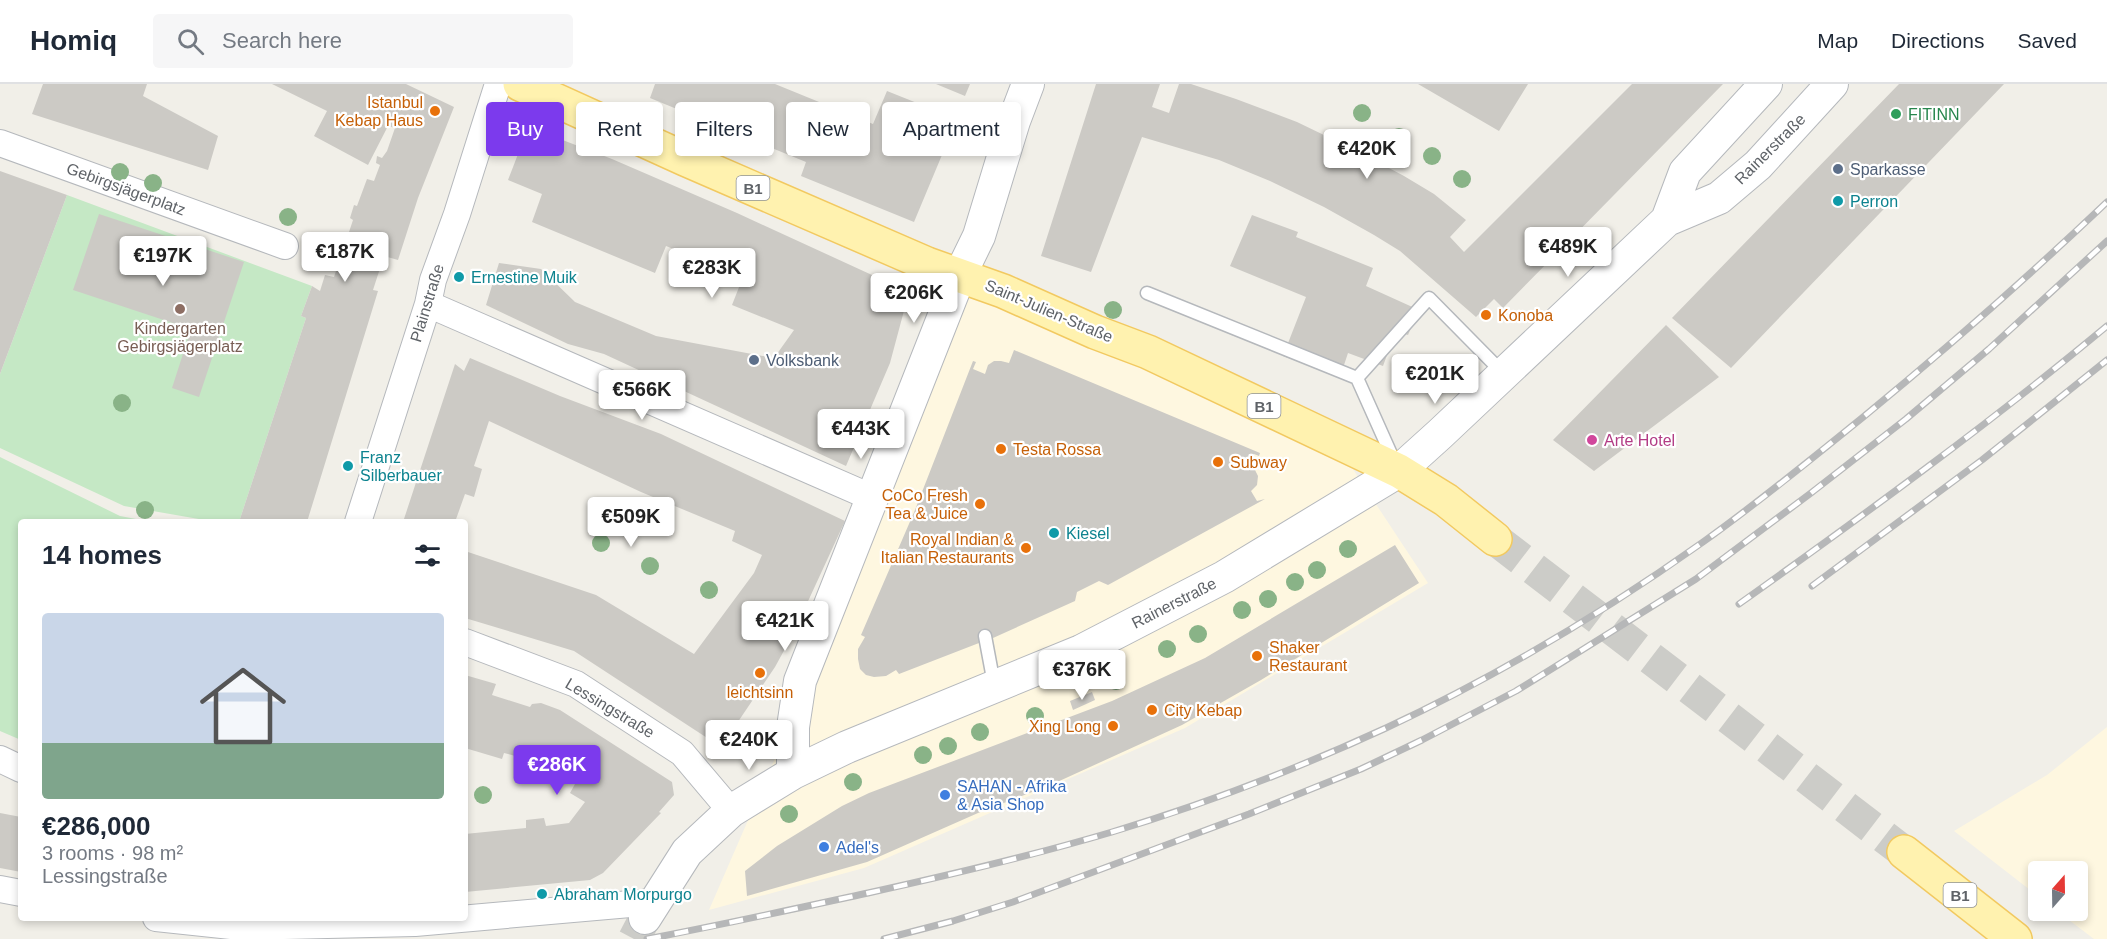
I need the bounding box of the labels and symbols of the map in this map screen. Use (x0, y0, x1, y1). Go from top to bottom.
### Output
place label: Istanbul Kebap Haus (335, 94, 423, 129)
marker: Istanbul Kebap Haus (428, 104, 442, 118)
place label: FITINN (1908, 106, 1960, 123)
marker: FITINN (1889, 107, 1903, 121)
street label: Rainerstraße (1731, 110, 1809, 188)
pin: €420K (1325, 129, 1409, 180)
street label: Gebirgsjägerplatz (64, 160, 188, 218)
place label: Sparkasse (1850, 161, 1926, 178)
marker: Sparkasse (1831, 162, 1845, 176)
road number: B1 (736, 176, 770, 200)
place label: Perron (1850, 193, 1898, 210)
marker: Perron (1831, 194, 1845, 208)
pin: €489K (1526, 227, 1610, 278)
pin: €187K (303, 232, 387, 283)
pin: €197K (121, 236, 205, 287)
pin: €283K (670, 248, 754, 299)
street label: Plainstraße (407, 262, 447, 344)
place label: Ernestine Muik (471, 269, 578, 286)
marker: Ernestine Muik (452, 270, 466, 284)
pin: €206K (872, 273, 956, 324)
street label: Saint-Julien-Straße (983, 276, 1115, 346)
marker: Kindergarten Gebirgsjägerplatz (173, 302, 187, 316)
place label: Konoba (1498, 307, 1553, 324)
marker: Konoba (1479, 308, 1493, 322)
place label: Kindergarten Gebirgsjägerplatz (117, 320, 243, 355)
place label: Volksbank (766, 352, 840, 369)
marker: Volksbank (747, 353, 761, 367)
pin: €201K (1393, 354, 1477, 405)
pin: €566K (600, 370, 684, 421)
road number: B1 (1248, 394, 1280, 418)
pin: €443K (819, 409, 903, 460)
place label: Arte Hotel (1604, 432, 1675, 449)
marker: Arte Hotel (1585, 433, 1599, 447)
place label: Testa Rossa (1013, 441, 1101, 458)
marker: Testa Rossa (994, 442, 1008, 456)
place label: Franz Silberbauer (360, 449, 443, 484)
place label: Subway (1230, 454, 1287, 471)
marker: Subway (1211, 455, 1225, 469)
marker: Franz Silberbauer (341, 459, 355, 473)
place label: CoCo Fresh Tea & Juice (882, 487, 968, 522)
pin: €509K (589, 497, 673, 548)
marker: CoCo Fresh Tea & Juice (973, 497, 987, 511)
place label: Kiesel (1066, 525, 1110, 542)
marker: Kiesel (1047, 526, 1061, 540)
place label: Royal Indian & Italian Restaurants (881, 531, 1014, 566)
marker: Royal Indian & Italian Restaurants (1019, 541, 1033, 555)
street label: Rainerstraße (1129, 574, 1219, 632)
pin: €421K (743, 601, 827, 652)
place label: Shaker Restaurant (1269, 639, 1348, 674)
marker: Shaker Restaurant (1250, 649, 1264, 663)
pin: €376K (1040, 650, 1124, 701)
marker: leichtsinn (753, 666, 767, 680)
street label: Lessingstraße (563, 675, 658, 741)
place label: leichtsinn (727, 684, 793, 701)
place label: City Kebap (1164, 702, 1242, 719)
marker: City Kebap (1145, 703, 1159, 717)
place label: Xing Long (1029, 718, 1101, 735)
marker: Xing Long (1106, 719, 1120, 733)
pin: €240K (707, 720, 791, 771)
pin: €286K (515, 745, 599, 796)
place label: SAHAN - Afrika & Asia Shop (957, 778, 1066, 813)
marker: SAHAN - Afrika & Asia Shop (938, 788, 952, 802)
place label: Adel's (836, 839, 879, 856)
marker: Adel's (817, 840, 831, 854)
north arrow (2028, 861, 2088, 921)
road number: B1 (1944, 883, 1976, 907)
place label: Abraham Morpurgo (554, 886, 692, 903)
marker: Abraham Morpurgo (535, 887, 549, 901)

